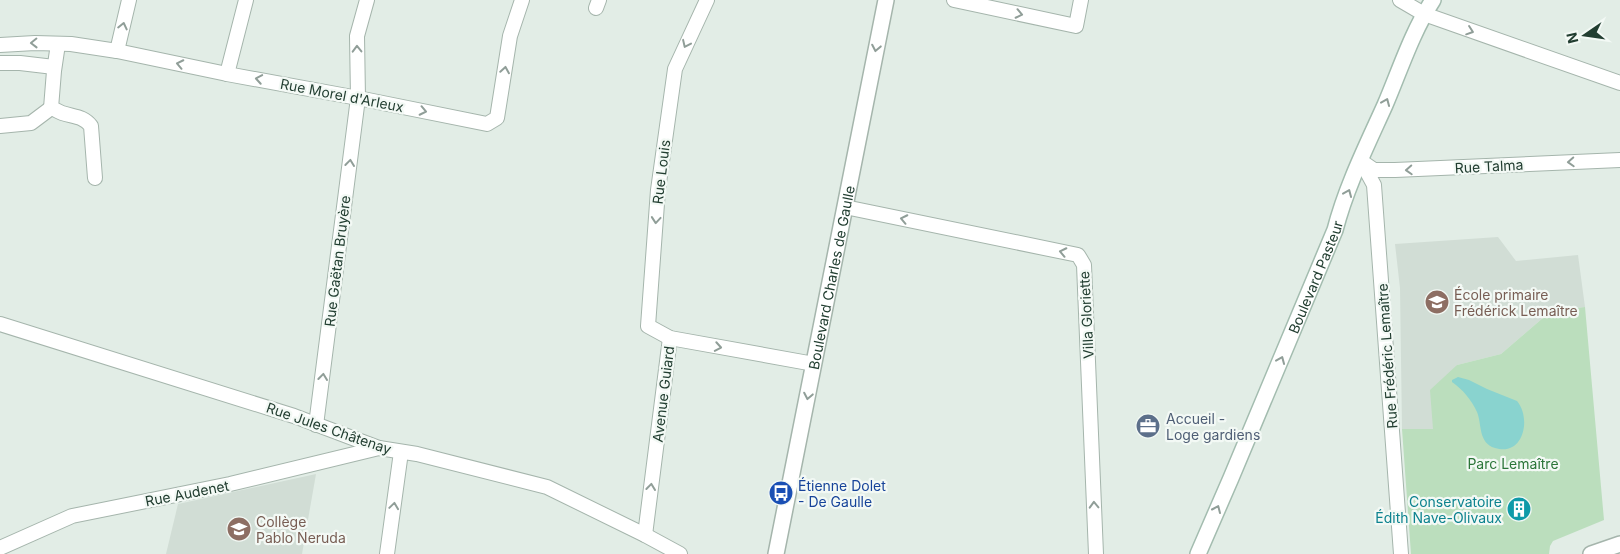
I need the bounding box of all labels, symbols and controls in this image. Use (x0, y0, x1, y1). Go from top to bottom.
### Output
one-way arrow (1014, 8, 1023, 19)
north arrow (1560, 10, 1610, 60)
one-way arrow (117, 21, 128, 30)
one-way arrow (1466, 25, 1474, 35)
text: N (1562, 31, 1581, 45)
one-way arrow (30, 38, 38, 48)
one-way arrow (682, 39, 693, 48)
one-way arrow (872, 43, 882, 52)
one-way arrow (352, 45, 363, 53)
one-way arrow (175, 59, 184, 70)
one-way arrow (499, 65, 509, 74)
one-way arrow (254, 75, 263, 85)
street label: Rue Morel d'Arleux (279, 75, 405, 115)
one-way arrow (1380, 98, 1390, 107)
one-way arrow (419, 105, 428, 116)
street label: Rue Louis (649, 139, 673, 205)
street label: Rue Talma (1454, 156, 1524, 176)
one-way arrow (1567, 157, 1575, 167)
one-way arrow (344, 159, 355, 167)
one-way arrow (1405, 164, 1413, 175)
street label: Boulevard Charles de Gaulle (804, 184, 858, 371)
one-way arrow (1341, 189, 1352, 198)
street label: Rue Gaëtan Bruyère (321, 194, 353, 328)
one-way arrow (899, 214, 908, 225)
one-way arrow (651, 217, 662, 225)
street label: Boulevard Pasteur (1284, 218, 1346, 336)
one-way arrow (1058, 247, 1067, 258)
street label: Villa Gloriette (1075, 271, 1097, 359)
street label: Rue Frédéric Lemaître (1373, 283, 1401, 429)
place label: École primaire Frédérick Lemaître (1454, 286, 1578, 319)
school or university icon: École primaire Frédérick Lemaître (1424, 289, 1450, 315)
one-way arrow (714, 341, 723, 351)
street label: Avenue Guiard (649, 345, 677, 443)
one-way arrow (1274, 356, 1285, 365)
one-way arrow (317, 372, 328, 380)
one-way arrow (803, 392, 813, 401)
street label: Rue Jules Châtenay (264, 399, 394, 457)
place label: Accueil - Loge gardiens (1166, 410, 1260, 443)
office icon: Accueil - Loge gardiens (1135, 413, 1161, 439)
park label: Parc Lemaître (1467, 455, 1559, 472)
street label: Rue Audenet (144, 476, 231, 509)
place label: Étienne Dolet - De Gaulle (798, 477, 886, 510)
bus stop icon: Étienne Dolet - De Gaulle (768, 480, 794, 506)
one-way arrow (646, 483, 656, 491)
place label: Conservatoire Édith Nave-Olivaux (1375, 493, 1502, 526)
building icon: Conservatoire Édith Nave-Olivaux (1506, 496, 1532, 522)
one-way arrow (388, 501, 398, 510)
one-way arrow (1089, 501, 1099, 509)
one-way arrow (1211, 505, 1221, 514)
place label: Collège Pablo Neruda (256, 513, 346, 546)
school or university icon: Collège Pablo Neruda (226, 516, 252, 542)

